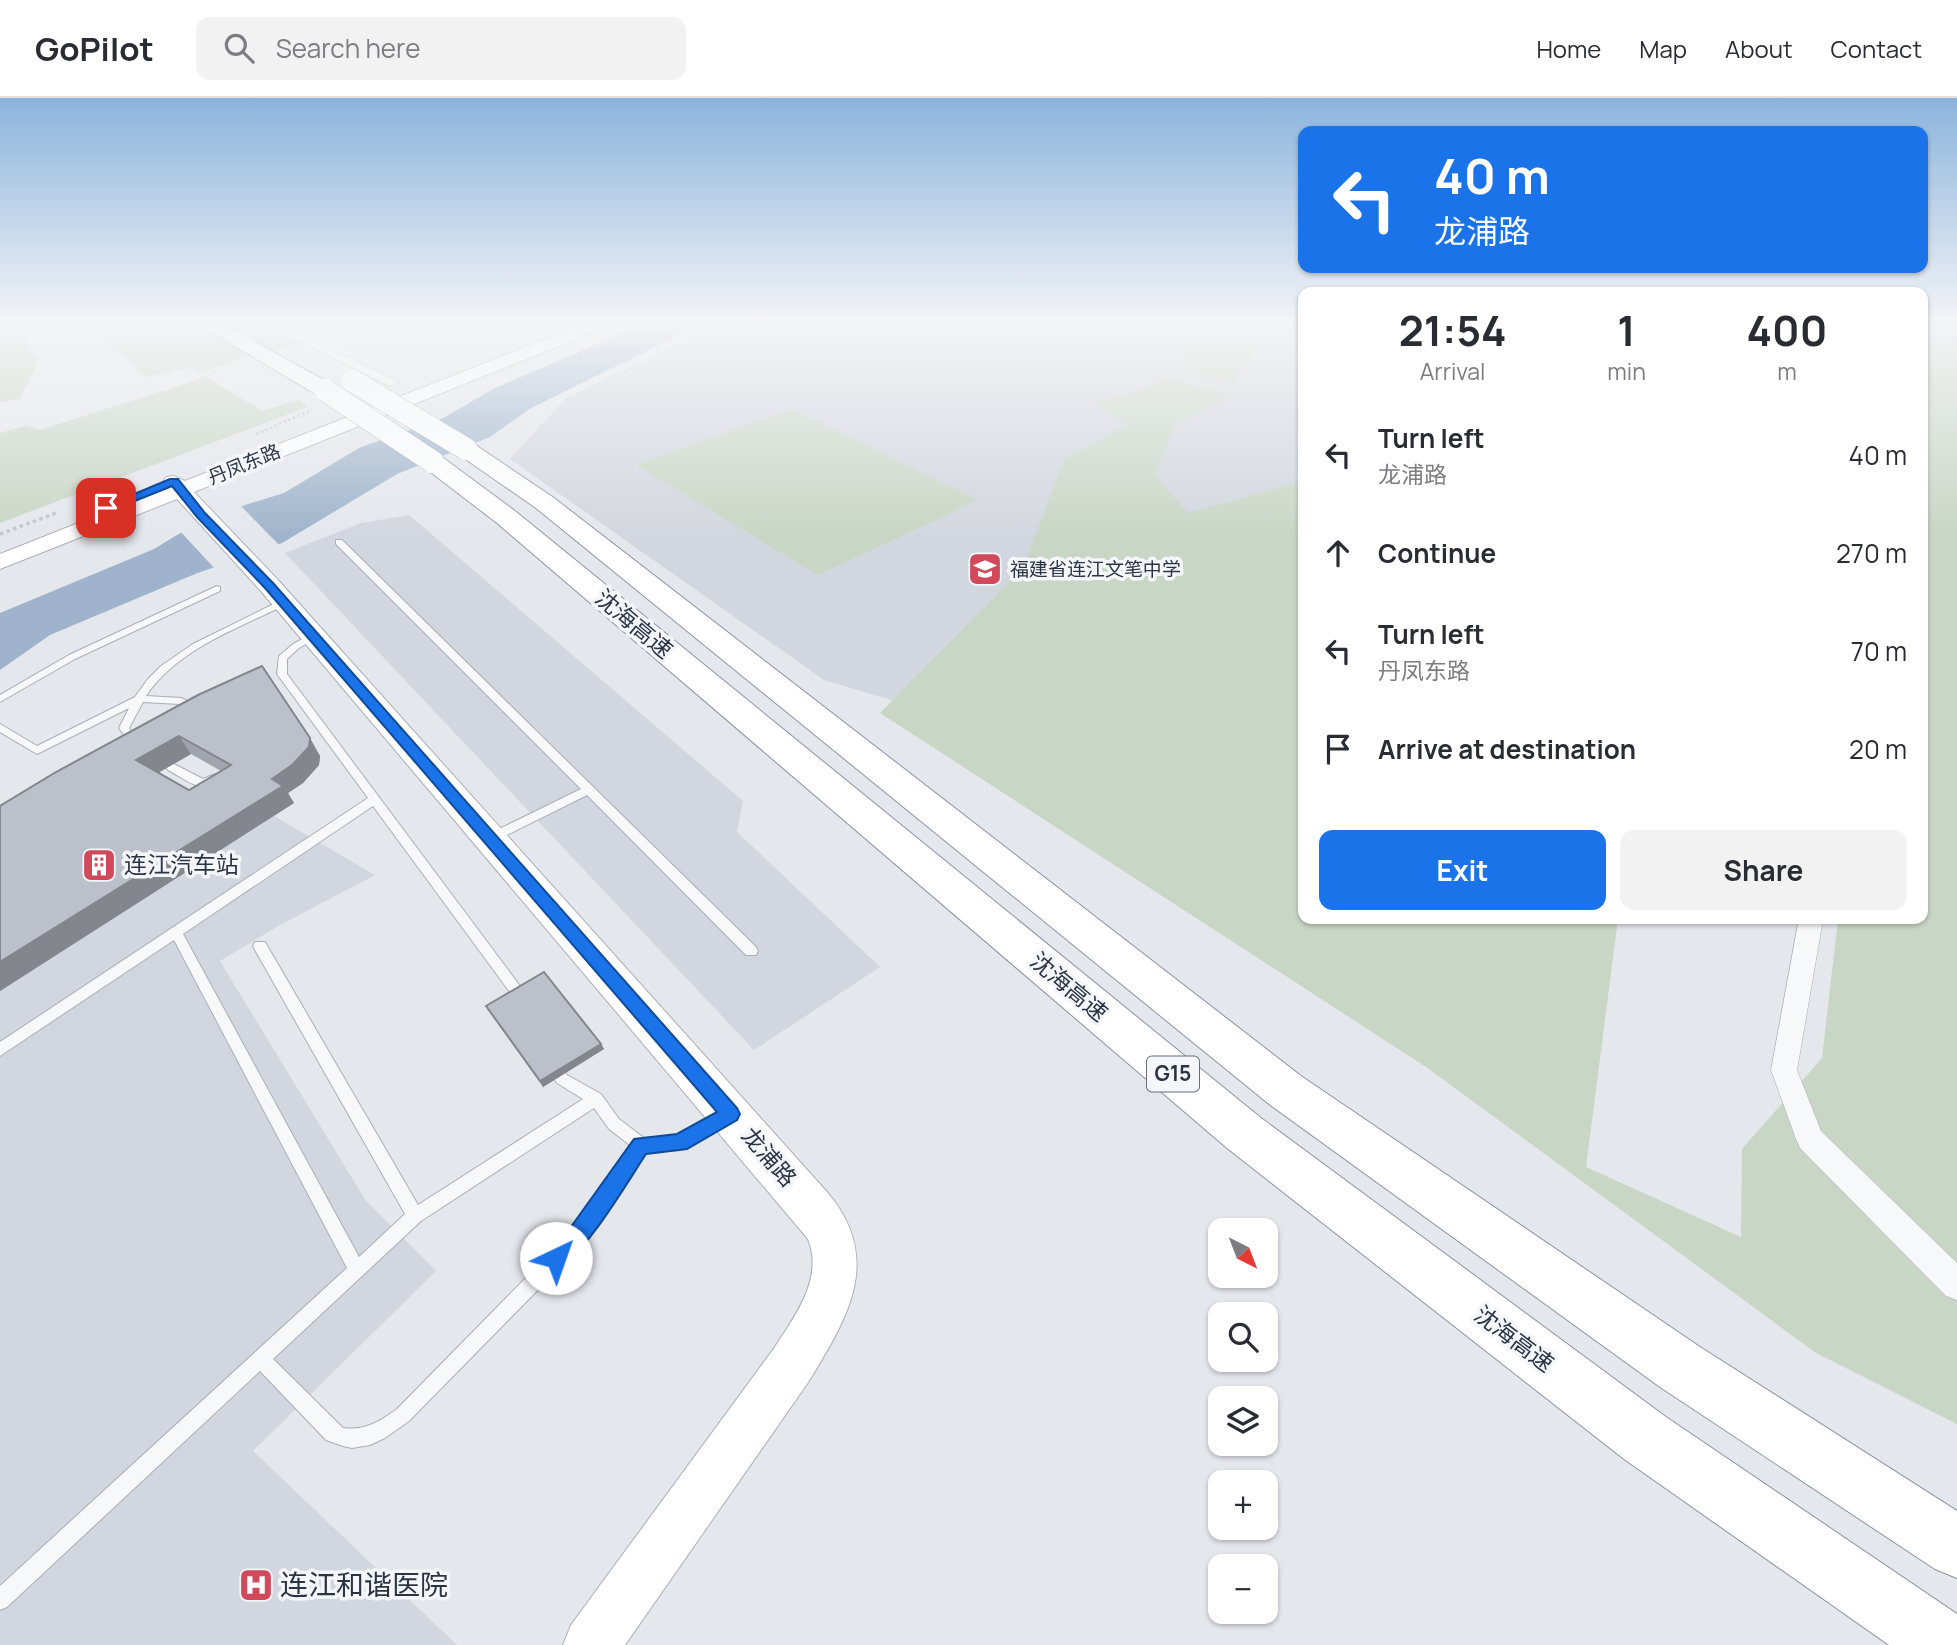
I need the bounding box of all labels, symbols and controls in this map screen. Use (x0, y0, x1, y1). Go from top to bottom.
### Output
search box (196, 17, 686, 80)
text: GoPilot (35, 26, 154, 71)
icon: search (220, 29, 258, 67)
text: Search here (276, 30, 420, 66)
text: Home (1536, 32, 1601, 65)
text: Map (1639, 32, 1687, 65)
text: About (1725, 32, 1793, 65)
text: Contact (1831, 32, 1922, 65)
text: 40 m (1434, 142, 1550, 209)
icon: left (1319, 154, 1410, 245)
text: 龙浦路 (1434, 209, 1530, 253)
text: 21:54 (1399, 301, 1507, 359)
text: 1 (1617, 301, 1636, 359)
text: 400 (1746, 301, 1827, 359)
text: Arrival (1420, 355, 1485, 387)
text: min (1607, 355, 1646, 387)
text: m (1777, 355, 1797, 387)
text: Turn left (1378, 420, 1485, 456)
icon: left (1319, 436, 1357, 474)
text: 40 m (1849, 437, 1907, 473)
street label: 丹凤东路 (204, 438, 284, 490)
text: 龙浦路 (1378, 458, 1447, 490)
pin (76, 478, 136, 538)
icon: arrive (87, 489, 125, 527)
icon: ahead (1319, 534, 1357, 572)
text: Continue (1378, 535, 1496, 571)
text: 270 m (1836, 535, 1907, 571)
school or university icon: 福建省连江文笔中学 (966, 550, 1004, 588)
place label: 福建省连江文笔中学 (1010, 556, 1181, 582)
street label: 沈海高速 (589, 581, 680, 665)
text: Turn left (1378, 616, 1485, 652)
icon: left (1319, 632, 1357, 670)
text: 70 m (1851, 633, 1907, 669)
text: 丹凤东路 (1378, 654, 1470, 686)
icon: arrive (1319, 730, 1357, 768)
text: Arrive at destination (1378, 731, 1636, 767)
text: 20 m (1849, 731, 1907, 767)
button: Exit (1319, 830, 1606, 910)
button: Share (1620, 830, 1907, 910)
building icon: 连江汽车站 (80, 846, 118, 884)
place label: 连江汽车站 (124, 848, 239, 880)
street label: 沈海高速 (1024, 944, 1115, 1028)
road number: G15 (1147, 1056, 1199, 1091)
street label: 龙浦路 (735, 1120, 804, 1193)
north arrow (1208, 1218, 1278, 1288)
map controls (1208, 1218, 1278, 1624)
position arrow (519, 1221, 593, 1295)
street label: 沈海高速 (1468, 1298, 1561, 1379)
button: search (1208, 1302, 1278, 1372)
button: layers (1208, 1386, 1278, 1456)
button: + (1208, 1470, 1278, 1540)
button: − (1208, 1554, 1278, 1624)
place label: 连江和谐医院 (280, 1565, 448, 1603)
hospital icon: 连江和谐医院 (237, 1566, 275, 1604)

